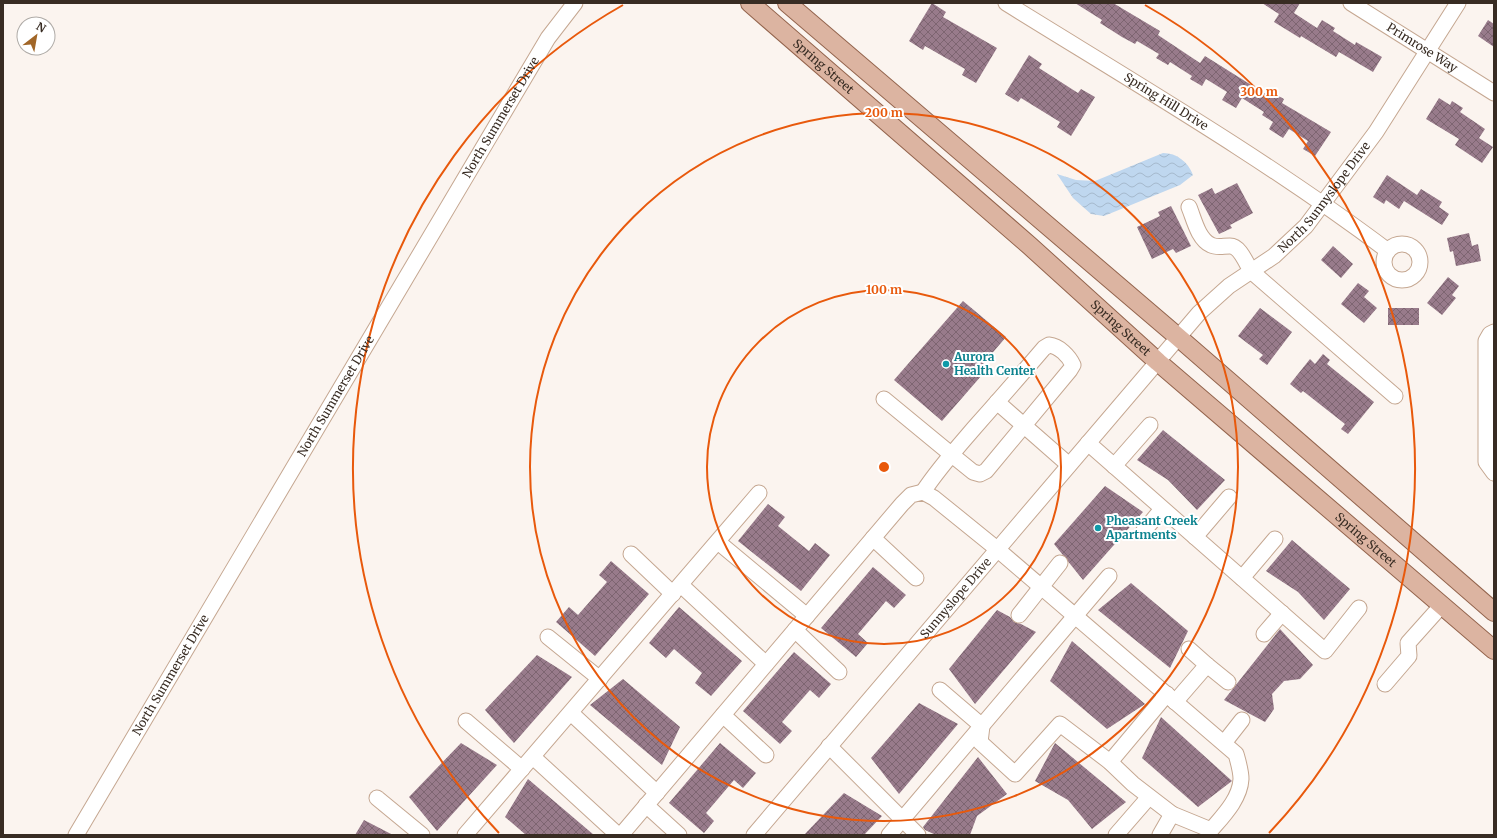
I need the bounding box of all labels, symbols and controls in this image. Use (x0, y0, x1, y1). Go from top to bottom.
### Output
north arrow (16, 16, 56, 56)
text: N (34, 19, 49, 36)
street label: Primrose Way (1384, 19, 1461, 75)
street label: Spring Street (790, 36, 857, 97)
street label: North Summerset Drive (459, 54, 542, 180)
street label: Spring Hill Drive (1121, 69, 1211, 133)
text: 300 m (1240, 84, 1278, 99)
text: 200 m (865, 105, 903, 120)
street label: North Sunnyslope Drive (1275, 139, 1373, 255)
text: 100 m (866, 282, 902, 297)
street label: Spring Street (1088, 297, 1154, 359)
street label: North Summerset Drive (294, 333, 377, 459)
place label: Aurora Health Center (953, 349, 1035, 378)
marker: Aurora Health Center (941, 359, 951, 369)
centre of rings (877, 460, 891, 474)
street label: Spring Street (1332, 509, 1400, 570)
place label: Pheasant Creek Apartments (1105, 513, 1198, 542)
marker: Pheasant Creek Apartments (1093, 523, 1103, 533)
street label: Sunnyslope Drive (917, 554, 994, 642)
street label: North Summerset Drive (129, 612, 212, 738)

